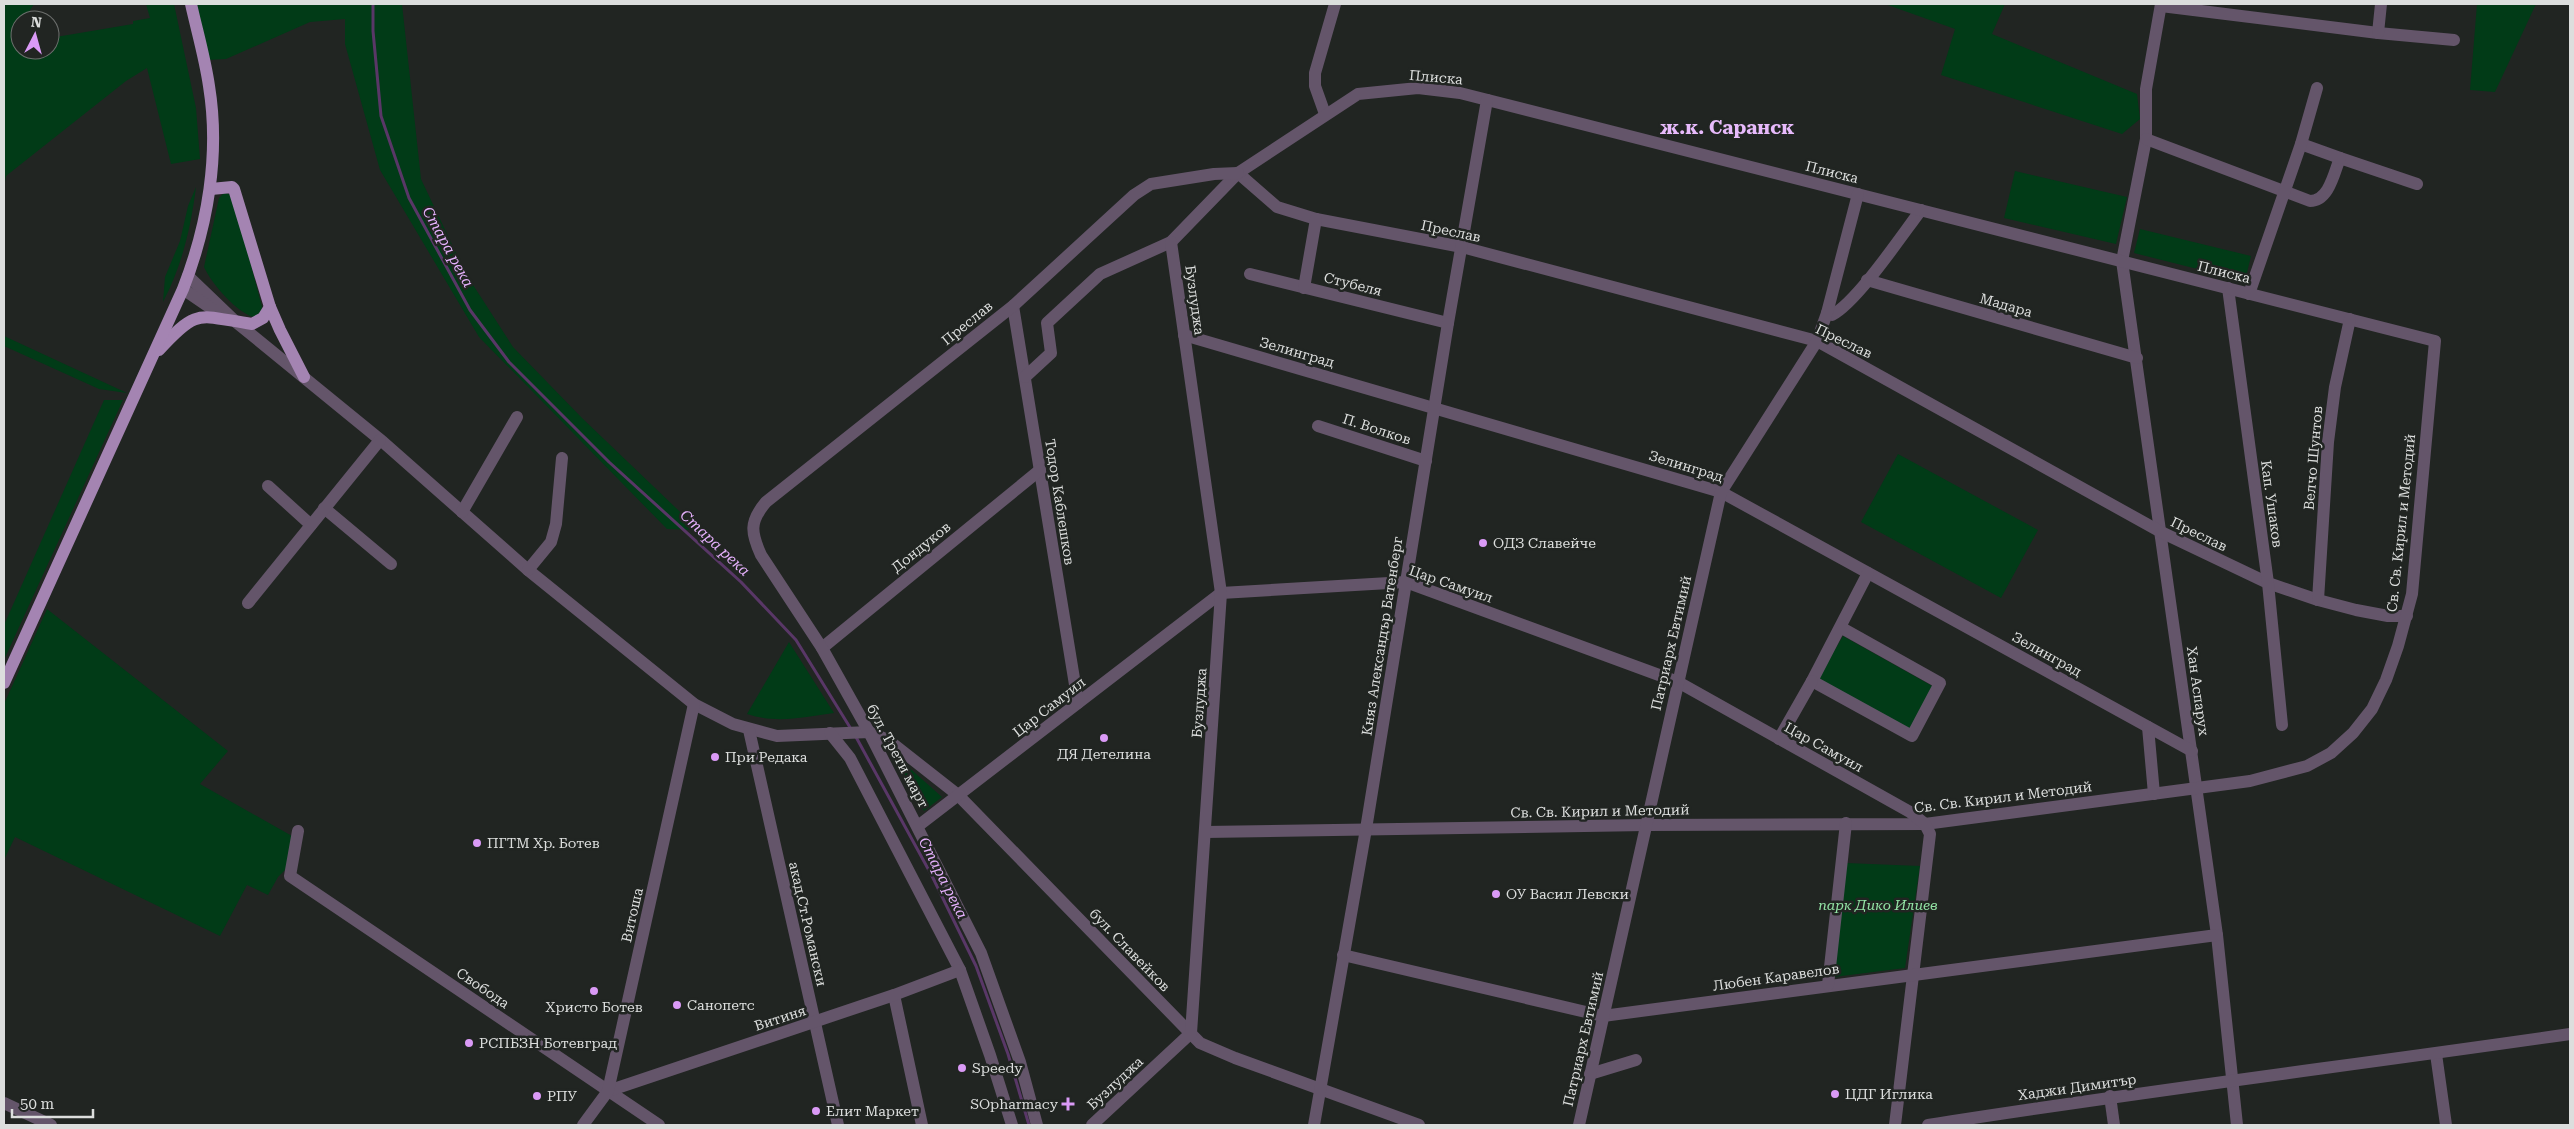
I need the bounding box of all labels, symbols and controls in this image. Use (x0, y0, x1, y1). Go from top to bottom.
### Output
north arrow (10, 10, 60, 60)
text: N (30, 14, 43, 31)
street label: Плиска (1409, 67, 1464, 87)
district label: ж.к. Саранск (1660, 116, 1794, 139)
street label: Плиска (1804, 158, 1860, 186)
water label: Стара река (419, 204, 477, 290)
street label: Преслав (1420, 217, 1482, 245)
street label: Плиска (2196, 258, 2252, 286)
street label: Бузлуджа (1182, 264, 1208, 336)
street label: Стубеля (1322, 269, 1384, 299)
street label: Мадара (1978, 290, 2034, 320)
street label: Преслав (938, 298, 996, 348)
street label: Преслав (1813, 320, 1875, 362)
street label: Зелинград (1258, 334, 1336, 370)
street label: Велчо Шунтов (2300, 405, 2326, 511)
street label: П. Волков (1341, 410, 1413, 448)
street label: Св. Св. Кирил и Методий (2384, 433, 2418, 613)
street label: Тодор Каблешков (1042, 438, 1078, 566)
street label: Зелинград (1647, 447, 1725, 485)
street label: Кап. Ушаков (2258, 459, 2286, 549)
water label: Стара река (676, 506, 754, 580)
street label: Преслав (2168, 513, 2230, 555)
street label: Дондуков (888, 518, 954, 576)
street label: Княз Александър Батенберг (1358, 535, 1406, 737)
place label: ОДЗ Славейче (1493, 535, 1596, 551)
marker: ОДЗ Славейче (1477, 537, 1489, 549)
street label: Цар Самуил (1407, 562, 1495, 606)
street label: Патриарх Евтимий (1648, 574, 1694, 712)
street label: Зелинград (2009, 628, 2085, 680)
street label: Хан Аспарух (2184, 645, 2212, 737)
street label: Бузлуджа (1189, 667, 1209, 739)
street label: Цар Самуил (1010, 674, 1088, 740)
street label: бул. Трети март (864, 701, 932, 811)
street label: Цар Самуил (1782, 719, 1866, 775)
marker: ДЯ Детелина (1098, 732, 1110, 744)
place label: ДЯ Детелина (1057, 746, 1151, 762)
place label: При Редака (725, 749, 808, 765)
marker: При Редака (709, 751, 721, 763)
street label: Св. Св. Кирил и Методий (1913, 778, 2093, 816)
street label: Св. Св. Кирил и Методий (1510, 801, 1690, 821)
water label: Стара река (915, 834, 971, 922)
place label: ПГТМ Хр. Ботев (487, 835, 600, 851)
marker: ПГТМ Хр. Ботев (471, 837, 483, 849)
street label: акад.Ст.Романски (786, 860, 830, 988)
street label: Витоша (618, 886, 646, 944)
place label: ОУ Васил Левски (1506, 886, 1629, 902)
marker: ОУ Васил Левски (1490, 888, 1502, 900)
park label: парк Дико Илиев (1818, 897, 1938, 913)
street label: бул. Славейков (1086, 905, 1174, 995)
street label: Любен Каравелов (1712, 960, 1840, 994)
street label: Свобода (454, 965, 513, 1012)
street label: Патриарх Евтимий (1560, 970, 1606, 1108)
marker: Христо Ботев (588, 985, 600, 997)
place label: Санопетс (687, 997, 755, 1013)
place label: Христо Ботев (545, 999, 643, 1015)
marker: Санопетс (671, 999, 683, 1011)
street label: Витиня (752, 1002, 808, 1034)
place label: РСПБЗН Ботевград (479, 1035, 617, 1051)
marker: РСПБЗН Ботевград (463, 1037, 475, 1049)
street label: Бузлуджа (1084, 1053, 1146, 1113)
place label: Speedy (972, 1060, 1023, 1076)
marker: Speedy (956, 1062, 968, 1074)
street label: Хаджи Димитър (2017, 1071, 2137, 1103)
scale bar (12, 1086, 94, 1118)
place label: ЦДГ Иглика (1845, 1086, 1933, 1102)
place label: РПУ (547, 1088, 577, 1104)
marker: ЦДГ Иглика (1829, 1088, 1841, 1100)
marker: РПУ (531, 1090, 543, 1102)
text: 50 m (20, 1095, 55, 1113)
place label: SOpharmacy (970, 1096, 1059, 1112)
marker: SOpharmacy (1062, 1098, 1074, 1110)
place label: Елит Маркет (826, 1103, 919, 1119)
marker: Елит Маркет (810, 1105, 822, 1117)

